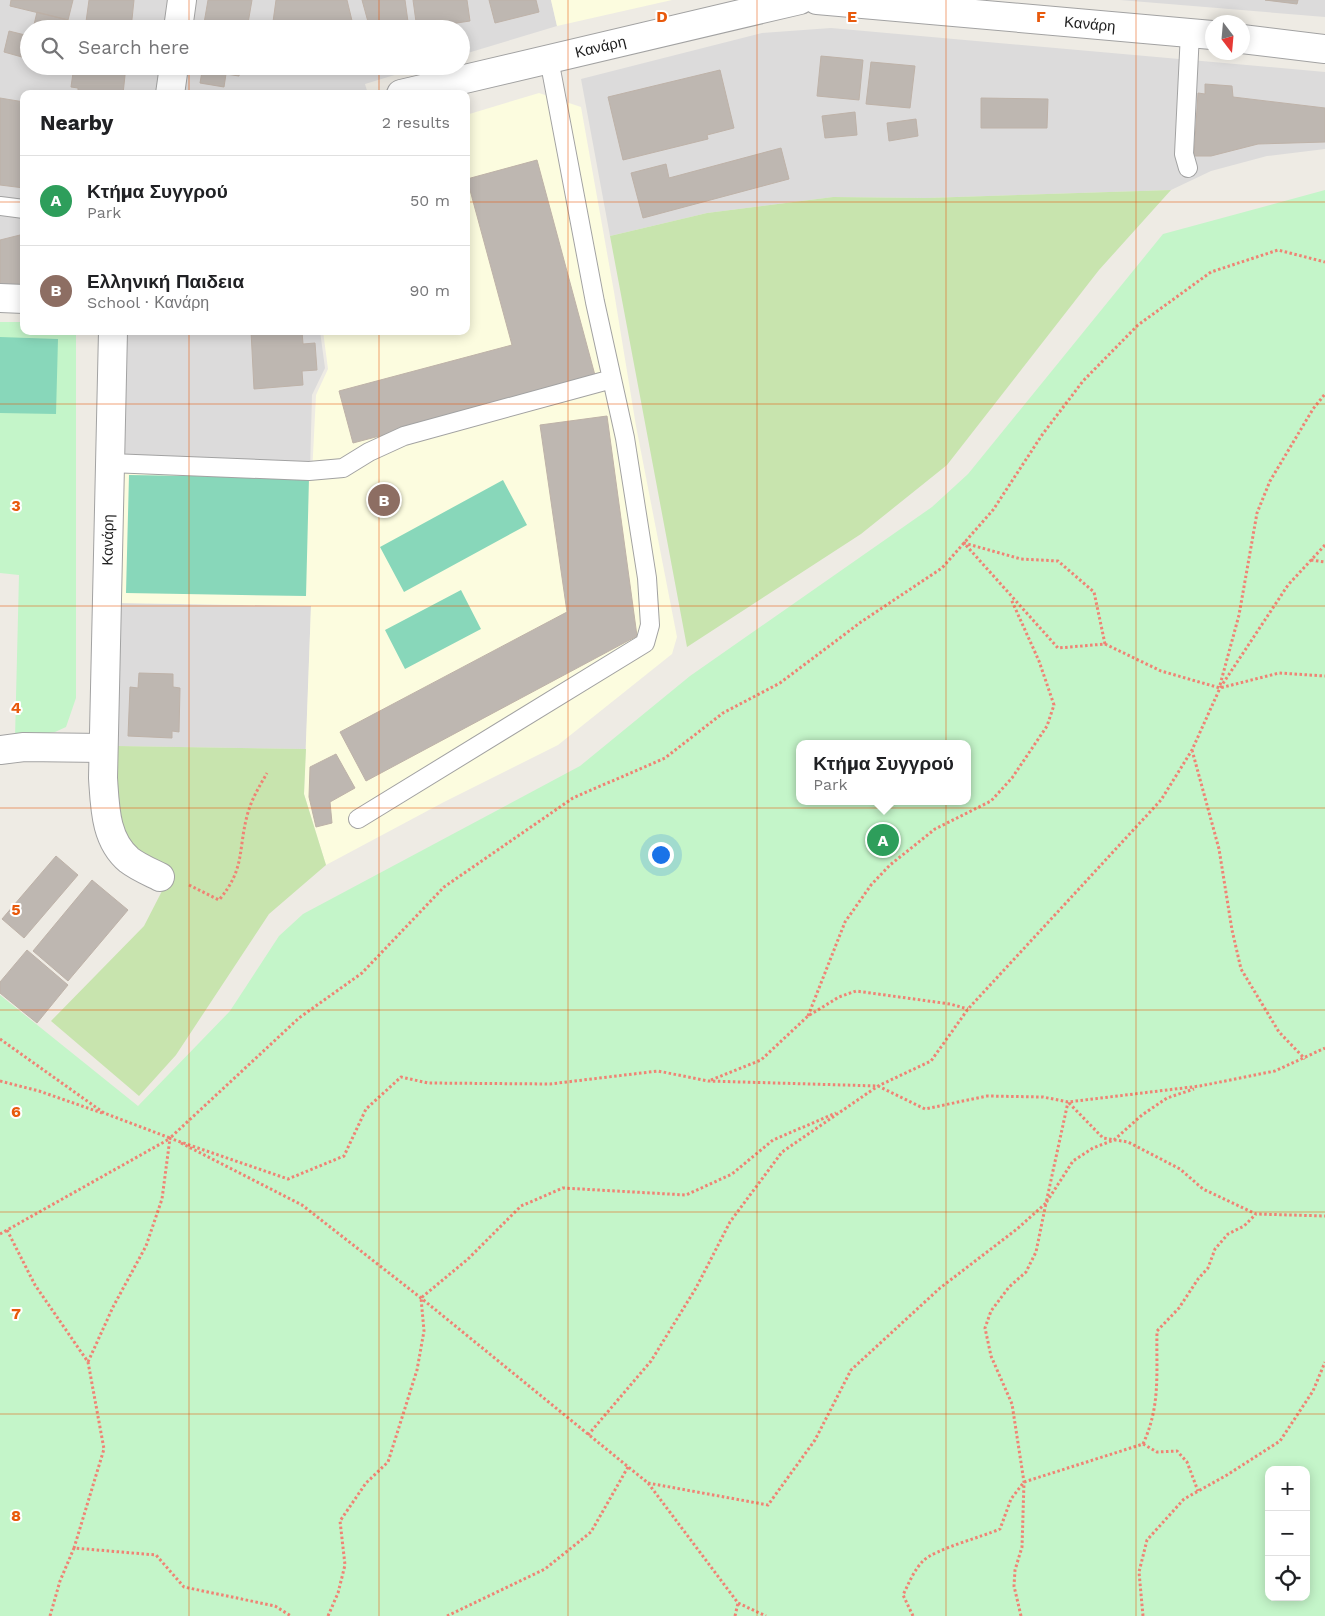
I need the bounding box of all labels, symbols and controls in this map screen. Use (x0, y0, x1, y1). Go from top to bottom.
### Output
text: D (656, 7, 668, 26)
text: E (847, 7, 857, 26)
text: F (1036, 7, 1046, 26)
street label: Κανάρη (1063, 13, 1116, 35)
north arrow (1205, 15, 1250, 60)
search box (20, 20, 470, 75)
street label: Κανάρη (573, 32, 628, 62)
icon: search (38, 34, 66, 62)
text: Search here (78, 36, 189, 59)
text: Nearby (40, 110, 113, 135)
text: 2 results (382, 113, 450, 132)
text: Κτήμα Συγγρού (87, 180, 228, 203)
text: A (51, 191, 61, 210)
text: 50 m (410, 191, 450, 210)
text: Park (87, 203, 121, 222)
text: Ελληνική Παιδεια (87, 270, 244, 293)
text: B (51, 281, 61, 300)
text: 90 m (409, 281, 450, 300)
text: School · Κανάρη (87, 293, 209, 312)
pin: B (368, 481, 400, 519)
text: 3 (11, 496, 21, 515)
street label: Κανάρη (99, 514, 117, 566)
text: 4 (11, 698, 21, 717)
popup (796, 740, 971, 805)
text: Κτήμα Συγγρού (813, 752, 954, 775)
text: Park (813, 775, 848, 794)
pin: A (867, 821, 899, 859)
your location (648, 842, 674, 868)
text: 5 (11, 900, 21, 919)
text: 6 (11, 1102, 21, 1121)
text: 7 (11, 1304, 21, 1323)
map controls (1265, 1466, 1310, 1601)
button: + (1265, 1466, 1310, 1511)
text: 8 (11, 1506, 21, 1525)
button: − (1265, 1511, 1310, 1556)
button: locate (1265, 1556, 1310, 1601)

